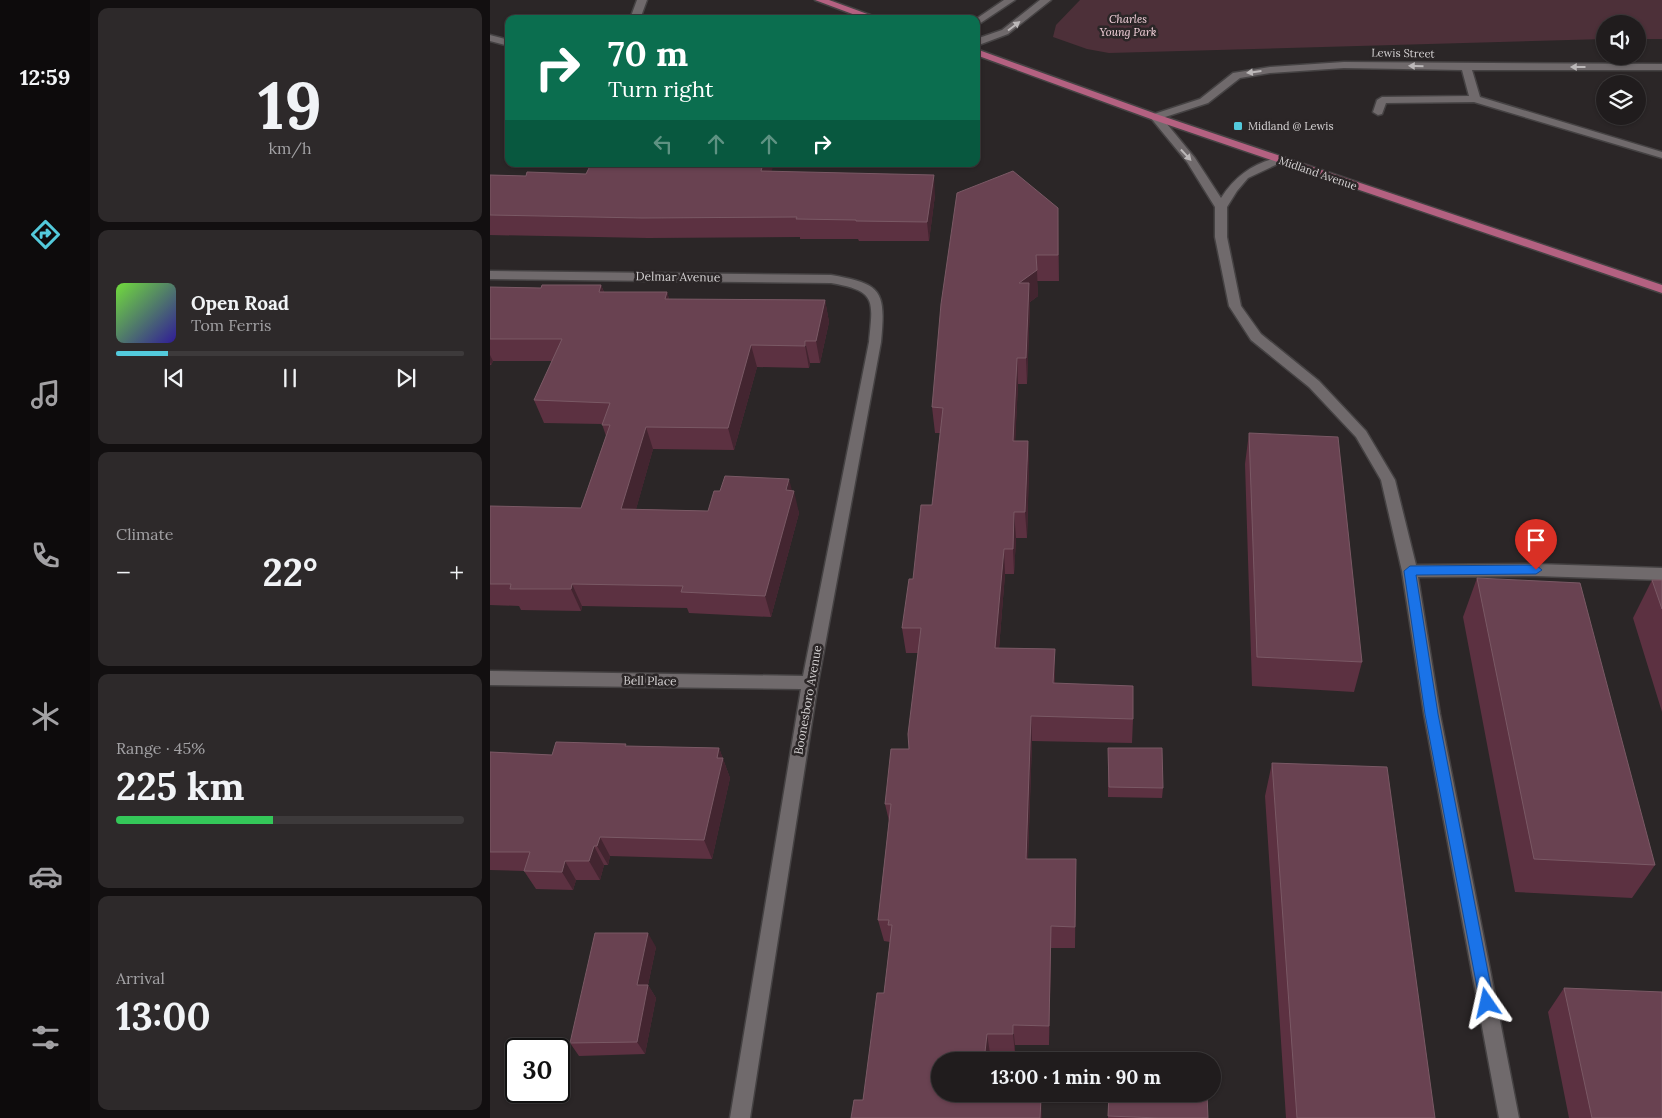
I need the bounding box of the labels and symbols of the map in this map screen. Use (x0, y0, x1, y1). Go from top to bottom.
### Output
park label: Charles Young Park (1100, 12, 1157, 39)
one-way arrow (1007, 20, 1020, 31)
street label: Lewis Street (1371, 45, 1436, 61)
one-way arrow (1408, 62, 1424, 70)
one-way arrow (1570, 63, 1586, 71)
one-way arrow (1245, 68, 1261, 76)
place label: Midland @ Lewis (1248, 119, 1334, 133)
marker: Midland @ Lewis (1232, 120, 1244, 132)
one-way arrow (1180, 149, 1192, 161)
street label: Midland Avenue (1277, 153, 1359, 193)
street label: Delmar Avenue (636, 268, 721, 285)
pin (1515, 519, 1557, 570)
street label: Boonesboro Avenue (790, 644, 825, 756)
street label: Bell Place (623, 673, 677, 688)
position arrow (1460, 976, 1512, 1028)
speed limit sign: 30 (505, 1038, 570, 1103)

